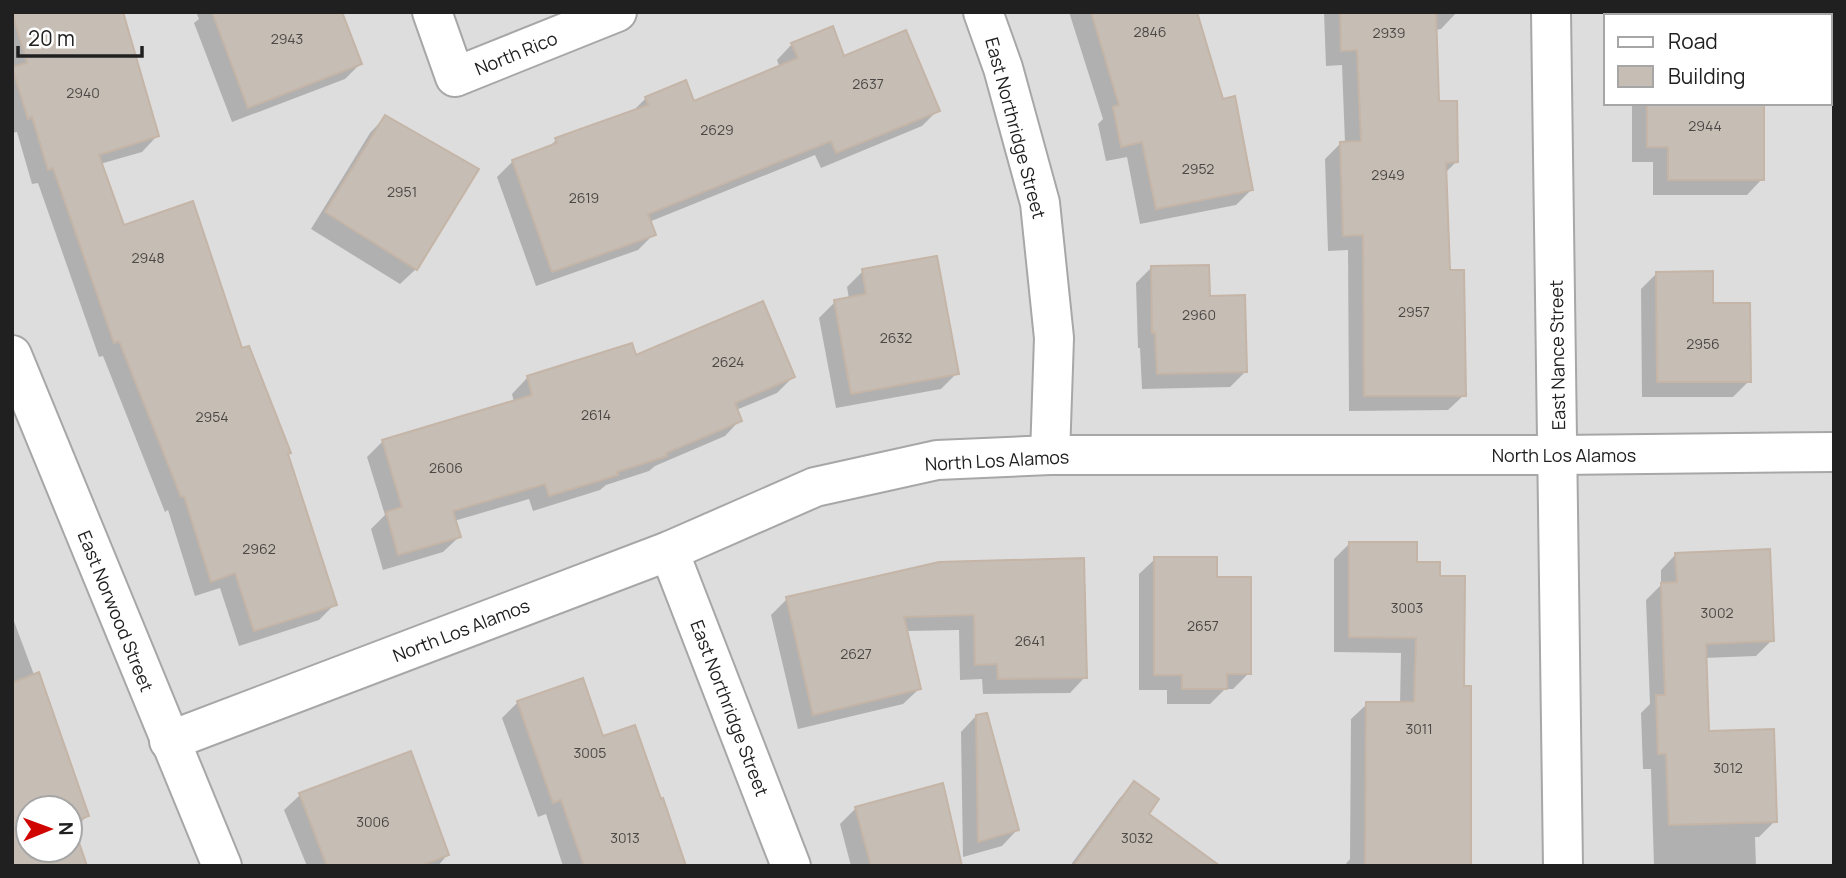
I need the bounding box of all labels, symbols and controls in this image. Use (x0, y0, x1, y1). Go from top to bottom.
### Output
scale bar (18, 14, 142, 58)
legend (1604, 14, 1832, 105)
house number: 2846 (1133, 22, 1167, 41)
house number: 2939 (1372, 23, 1406, 42)
text: 20 m (28, 24, 75, 52)
street label: North Rico (471, 26, 561, 80)
text: Road (1668, 27, 1718, 55)
house number: 2943 (271, 29, 303, 48)
street label: East Northridge Street (980, 35, 1052, 221)
text: Building (1668, 62, 1745, 90)
house number: 2637 (852, 74, 884, 93)
house number: 2940 (66, 83, 100, 102)
house number: 2944 (1688, 116, 1722, 135)
house number: 2629 (700, 120, 734, 139)
house number: 2952 (1182, 159, 1214, 178)
house number: 2949 (1371, 165, 1405, 184)
house number: 2951 (387, 182, 417, 201)
house number: 2619 (569, 188, 599, 207)
house number: 2948 (131, 248, 165, 267)
street label: East Nance Street (1544, 280, 1570, 430)
house number: 2957 (1398, 302, 1430, 321)
house number: 2960 (1182, 305, 1216, 324)
house number: 2632 (880, 328, 912, 347)
house number: 2956 (1686, 334, 1720, 353)
house number: 2624 (712, 352, 744, 371)
house number: 2614 (581, 405, 611, 424)
house number: 2954 (195, 407, 229, 426)
street label: North Los Alamos (1492, 443, 1636, 467)
street label: North Los Alamos (924, 444, 1070, 476)
house number: 2606 (429, 458, 463, 477)
street label: East Norwood Street (73, 527, 159, 695)
house number: 2962 (242, 539, 276, 558)
street label: North Los Alamos (389, 593, 533, 667)
house number: 3003 (1391, 598, 1423, 617)
house number: 3002 (1701, 603, 1733, 622)
street label: East Northridge Street (685, 616, 775, 800)
house number: 2657 (1187, 616, 1219, 635)
house number: 2641 (1015, 631, 1045, 650)
house number: 2627 (840, 644, 872, 663)
house number: 3011 (1405, 719, 1433, 738)
house number: 3005 (574, 743, 606, 762)
house number: 3012 (1713, 758, 1743, 777)
north arrow (14, 794, 84, 864)
house number: 3006 (356, 812, 390, 831)
text: N (53, 822, 79, 836)
house number: 3013 (610, 828, 640, 847)
house number: 3032 (1121, 828, 1153, 847)

